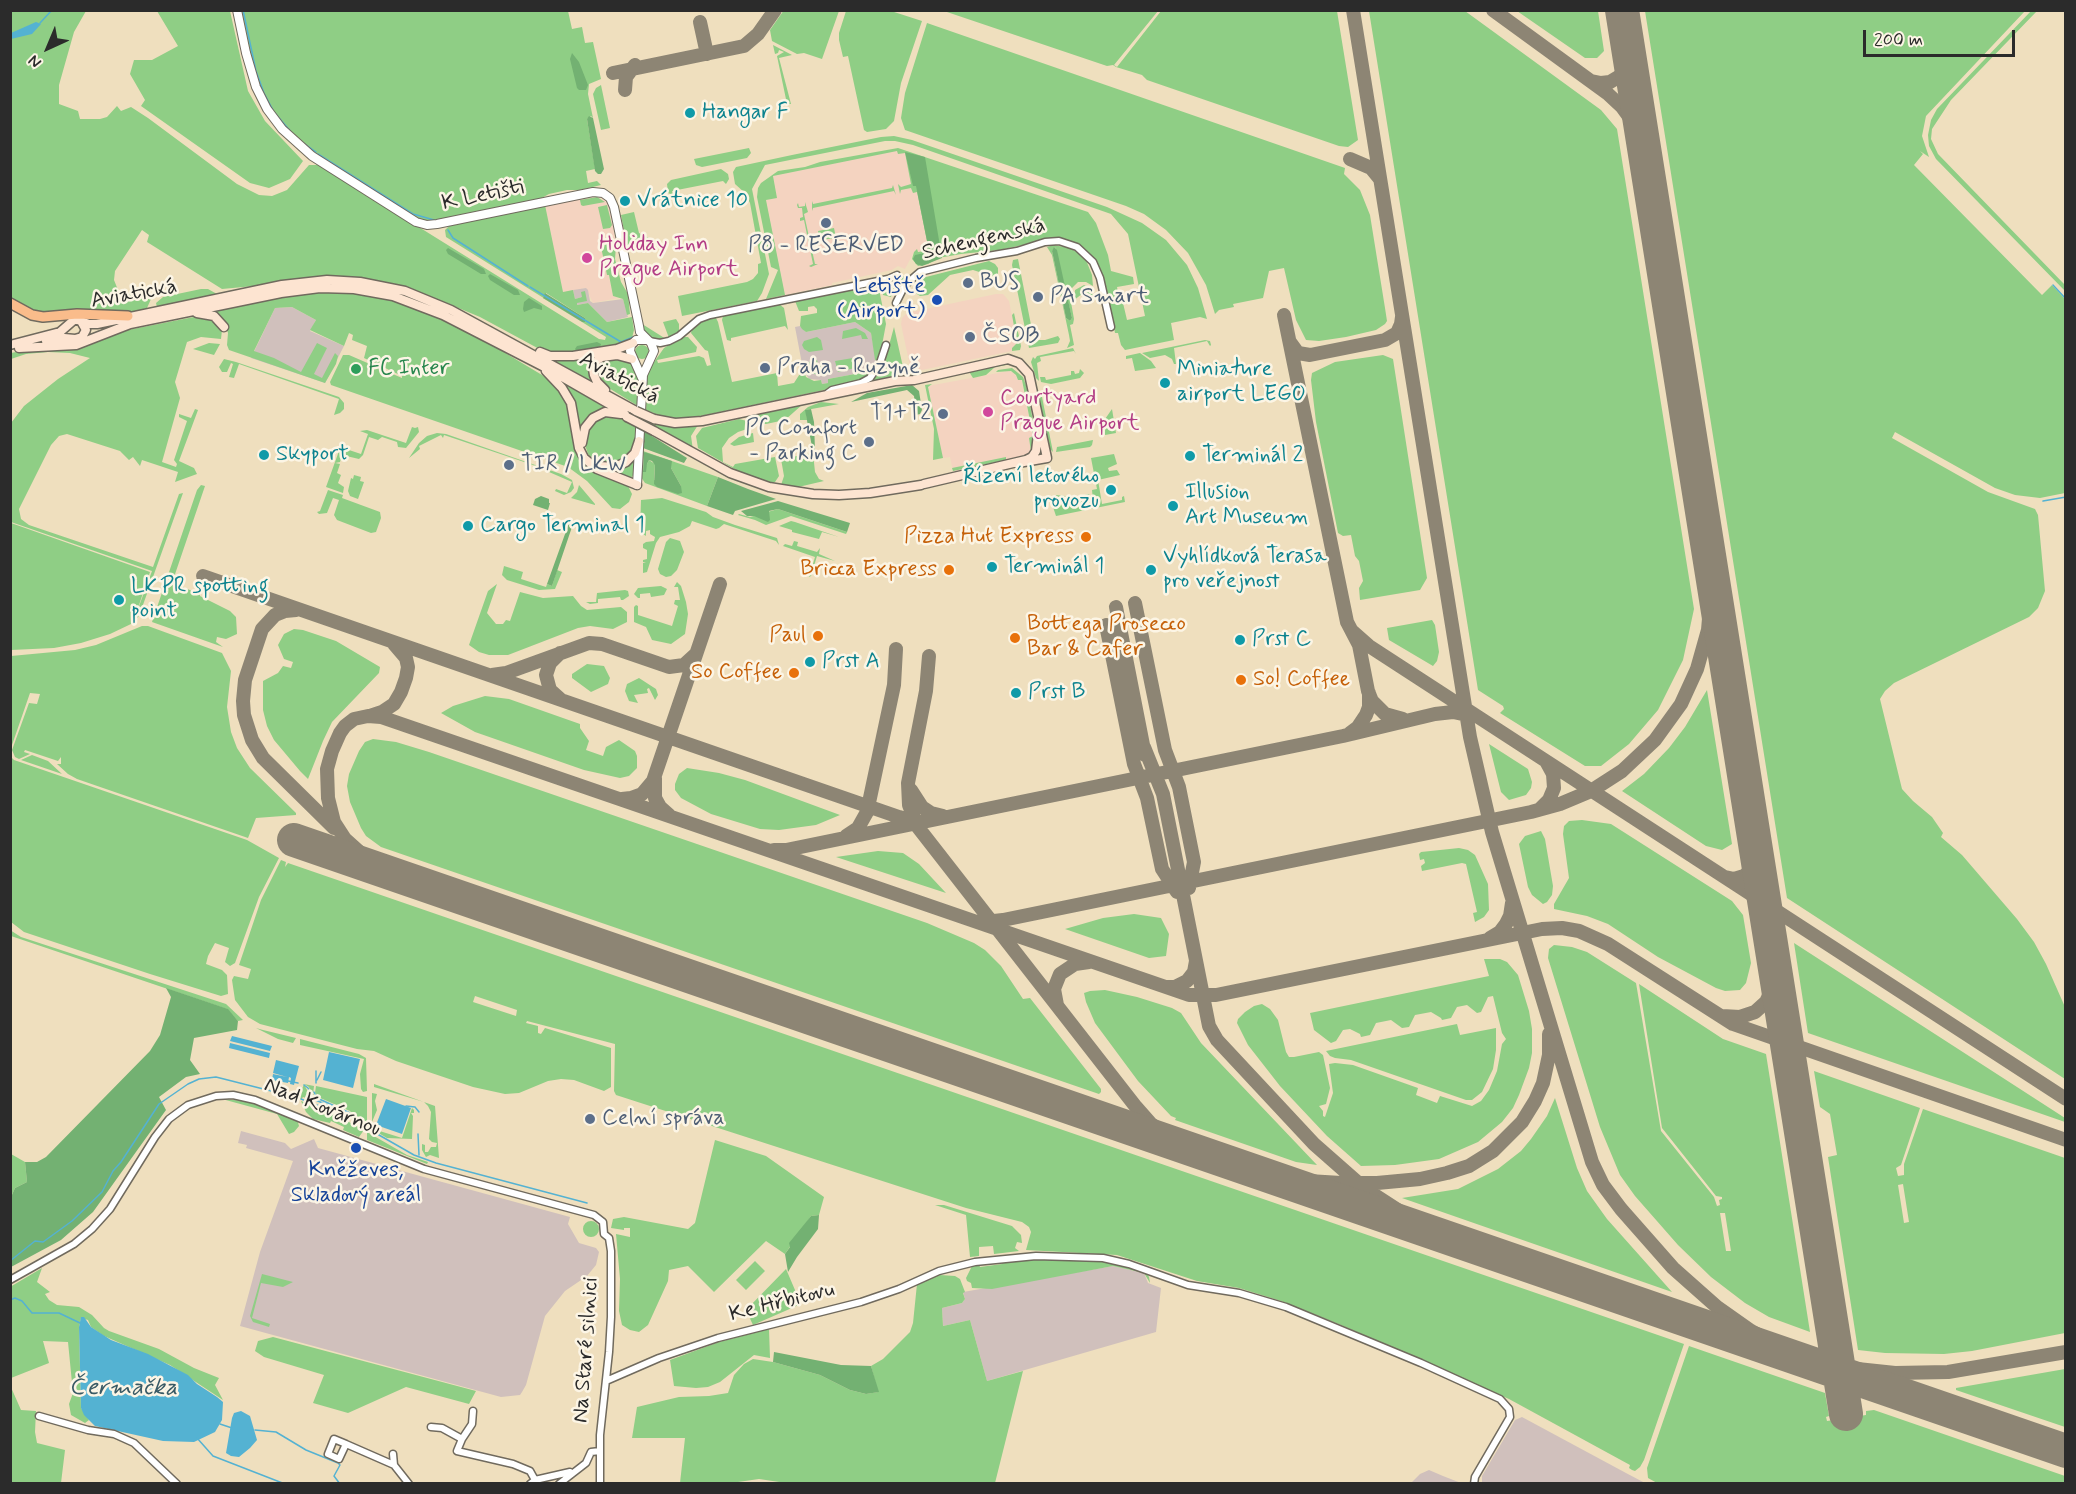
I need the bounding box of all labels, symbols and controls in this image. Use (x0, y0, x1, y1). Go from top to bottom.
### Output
north arrow (18, 18, 78, 78)
scale bar (1866, 18, 2018, 56)
text: 200 m (1874, 28, 1923, 52)
text: N (24, 50, 46, 73)
place label: Hangar F (702, 100, 788, 126)
marker: Hangar F (683, 106, 697, 120)
street label: K Letišti (440, 174, 526, 218)
place label: Vrátnice 10 (637, 188, 748, 214)
marker: Vrátnice 10 (618, 194, 632, 208)
street label: Schengenská (920, 213, 1048, 267)
marker: P8 - RESERVED (819, 216, 833, 230)
place label: Holiday Inn Prague Airport (599, 232, 739, 284)
place label: P8 - RESERVED (748, 233, 904, 259)
marker: Holiday Inn Prague Airport (580, 251, 594, 265)
place label: BUS (980, 270, 1019, 296)
street label: Aviatická (89, 274, 179, 316)
place label: Letiště (Airport) (837, 274, 925, 326)
marker: BUS (961, 276, 975, 290)
place label: PA Smart (1050, 284, 1149, 310)
marker: PA Smart (1031, 290, 1045, 304)
marker: Letiště (Airport) (930, 293, 944, 307)
place label: ČSOB (982, 324, 1039, 350)
marker: ČSOB (963, 330, 977, 344)
street label: Aviatická (574, 347, 664, 411)
place label: Praha - Ruzyně (777, 355, 920, 381)
place label: FC Inter (368, 356, 450, 382)
place label: Miniature airport LEGO (1177, 357, 1306, 408)
marker: Praha - Ruzyně (758, 361, 772, 375)
marker: FC Inter (349, 362, 363, 376)
marker: Miniature airport LEGO (1158, 376, 1172, 390)
place label: Courtyard Prague Airport (1000, 386, 1140, 438)
place label: T1+T2 (870, 401, 931, 427)
marker: Courtyard Prague Airport (981, 405, 995, 419)
marker: T1+T2 (936, 407, 950, 421)
place label: PC Comfort - Parking C (745, 416, 857, 468)
marker: PC Comfort - Parking C (862, 435, 876, 449)
place label: Skyport (276, 442, 349, 468)
place label: Terminál 2 (1202, 443, 1303, 469)
marker: Skyport (257, 448, 271, 462)
marker: Terminál 2 (1183, 449, 1197, 463)
place label: TIR / LKW (521, 452, 626, 478)
marker: TIR / LKW (502, 458, 516, 472)
place label: Řízení letového provozu (963, 464, 1099, 516)
place label: Illusion Art Museum (1185, 480, 1308, 532)
marker: Řízení letového provozu (1104, 483, 1118, 497)
marker: Illusion Art Museum (1166, 499, 1180, 513)
place label: Cargo Terminal 1 (480, 513, 645, 539)
marker: Cargo Terminal 1 (461, 519, 475, 533)
place label: Pizza Hut Express (904, 524, 1074, 550)
marker: Pizza Hut Express (1079, 530, 1093, 544)
place label: Vyhlídková Terasa pro veřejnost (1163, 544, 1327, 596)
place label: Terminál 1 (1004, 554, 1104, 580)
place label: Bricca Express (800, 557, 937, 583)
marker: Terminál 1 (985, 560, 999, 574)
marker: Bricca Express (942, 563, 956, 577)
marker: Vyhlídková Terasa pro veřejnost (1144, 563, 1158, 577)
place label: LKPR spotting point (131, 574, 269, 626)
marker: LKPR spotting point (112, 593, 126, 607)
place label: Bottega Prosecco Bar & Cafer (1027, 612, 1186, 664)
place label: Paul (769, 623, 806, 649)
place label: Prst C (1252, 627, 1311, 653)
marker: Paul (811, 629, 825, 643)
marker: Bottega Prosecco Bar & Cafer (1008, 631, 1022, 645)
marker: Prst C (1233, 633, 1247, 647)
place label: Prst A (822, 649, 880, 675)
marker: Prst A (803, 655, 817, 669)
place label: So Coffee (691, 660, 782, 686)
marker: So Coffee (787, 666, 801, 680)
place label: So! Coffee (1253, 667, 1350, 693)
marker: So! Coffee (1234, 673, 1248, 687)
place label: Prst B (1028, 680, 1085, 706)
marker: Prst B (1009, 686, 1023, 700)
street label: Nad Kovárnou (260, 1073, 384, 1143)
place label: Celní správa (602, 1106, 725, 1132)
marker: Celní správa (583, 1112, 597, 1126)
marker: Kněževes, Skladový areál (349, 1141, 363, 1155)
place label: Kněževes, Skladový areál (291, 1158, 421, 1210)
street label: Na Staré silnici (569, 1276, 605, 1424)
street label: Ke Hřbitovu (727, 1277, 837, 1329)
water label: Čermačka (68, 1375, 178, 1403)

